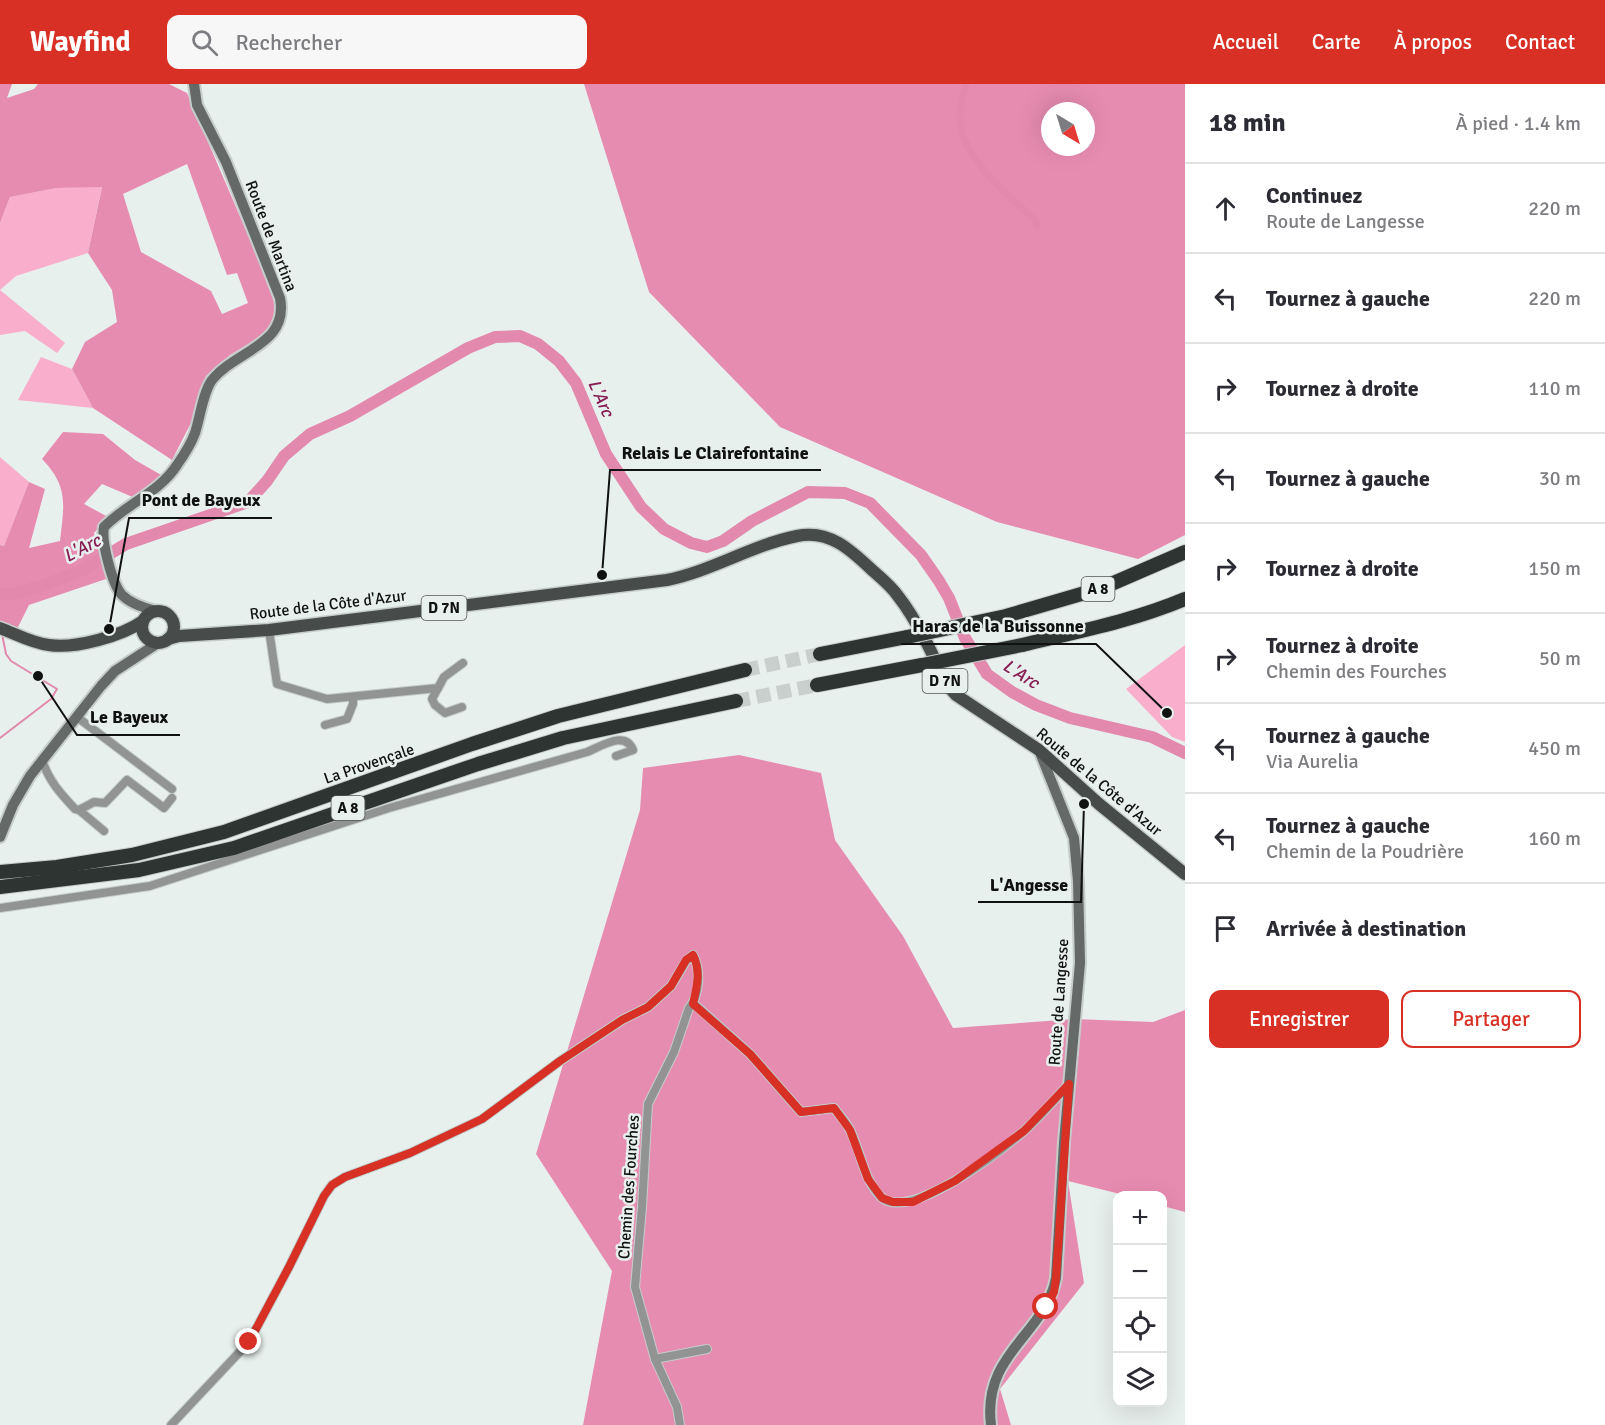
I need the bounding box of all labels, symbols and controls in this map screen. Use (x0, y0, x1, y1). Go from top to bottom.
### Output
search box (167, 15, 587, 69)
text: Wayfind (30, 25, 131, 59)
icon: search (188, 26, 221, 59)
text: Rechercher (236, 29, 342, 56)
text: Accueil (1213, 29, 1279, 55)
text: Carte (1312, 29, 1361, 55)
text: À propos (1394, 29, 1472, 55)
text: Contact (1505, 29, 1575, 55)
north arrow (1041, 102, 1095, 156)
text: 18 min (1209, 107, 1286, 139)
text: À pied · 1.4 km (1456, 111, 1581, 136)
street label: Route de Martina (241, 178, 301, 294)
text: Continuez (1266, 182, 1362, 209)
icon: ahead (1209, 192, 1242, 225)
text: 220 m (1528, 196, 1581, 221)
text: Route de Langesse (1266, 209, 1425, 234)
icon: left (1209, 282, 1242, 315)
text: Tournez à gauche (1266, 285, 1430, 312)
text: 220 m (1528, 286, 1581, 311)
icon: right (1209, 372, 1242, 405)
text: Tournez à droite (1266, 375, 1419, 402)
water label: L'Arc (583, 376, 620, 422)
text: 110 m (1528, 376, 1581, 401)
callout: Relais Le Clairefontaine (610, 434, 821, 470)
text: Relais Le Clairefontaine (621, 442, 809, 464)
icon: left (1209, 462, 1242, 495)
text: Tournez à gauche (1266, 465, 1430, 492)
text: 30 m (1539, 466, 1581, 491)
callout: Pont de Bayeux (129, 482, 272, 518)
text: Pont de Bayeux (141, 489, 261, 511)
water label: L'Arc (60, 528, 106, 567)
icon: right (1209, 552, 1242, 585)
text: Tournez à droite (1266, 555, 1419, 582)
text: 150 m (1528, 556, 1581, 581)
road number: A 8 (1082, 577, 1114, 601)
street label: Route de la Côte d'Azur (248, 585, 408, 625)
road number: D 7N (422, 596, 466, 620)
callout: Haras de la Buissonne (901, 608, 1096, 644)
text: Haras de la Buissonne (912, 615, 1084, 637)
text: Tournez à droite (1266, 632, 1419, 659)
icon: right (1209, 642, 1242, 675)
text: 50 m (1539, 646, 1581, 671)
water label: L'Arc (999, 654, 1045, 694)
text: Chemin des Fourches (1266, 659, 1447, 684)
road number: D 7N (922, 669, 968, 693)
callout: Le Bayeux (77, 699, 180, 735)
text: Le Bayeux (90, 706, 169, 728)
text: Tournez à gauche (1266, 722, 1430, 749)
street label: Route de la Côte d'Azur (1032, 724, 1166, 840)
icon: left (1209, 732, 1242, 765)
text: 450 m (1528, 736, 1581, 761)
street label: La Provençale (321, 739, 417, 789)
text: Via Aurelia (1266, 749, 1359, 774)
road number: A 8 (332, 796, 364, 820)
text: Tournez à gauche (1266, 812, 1430, 839)
icon: left (1209, 822, 1242, 855)
text: 160 m (1528, 826, 1581, 851)
text: Chemin de la Poudrière (1266, 839, 1464, 864)
callout: L'Angesse (978, 866, 1081, 902)
text: L'Angesse (990, 874, 1068, 896)
icon: arrive (1209, 912, 1242, 945)
text: Arrivée à destination (1266, 915, 1466, 942)
street label: Route de Langesse (1045, 938, 1073, 1066)
button: Enregistrer (1209, 990, 1389, 1048)
button: Partager (1401, 990, 1581, 1048)
street label: Chemin des Fourches (614, 1114, 644, 1260)
map controls (1113, 1191, 1167, 1407)
button: + (1113, 1191, 1167, 1245)
button: − (1113, 1245, 1167, 1299)
route start (1032, 1293, 1058, 1319)
button: locate (1113, 1299, 1167, 1353)
route end (235, 1328, 261, 1354)
button: layers (1113, 1353, 1167, 1407)

